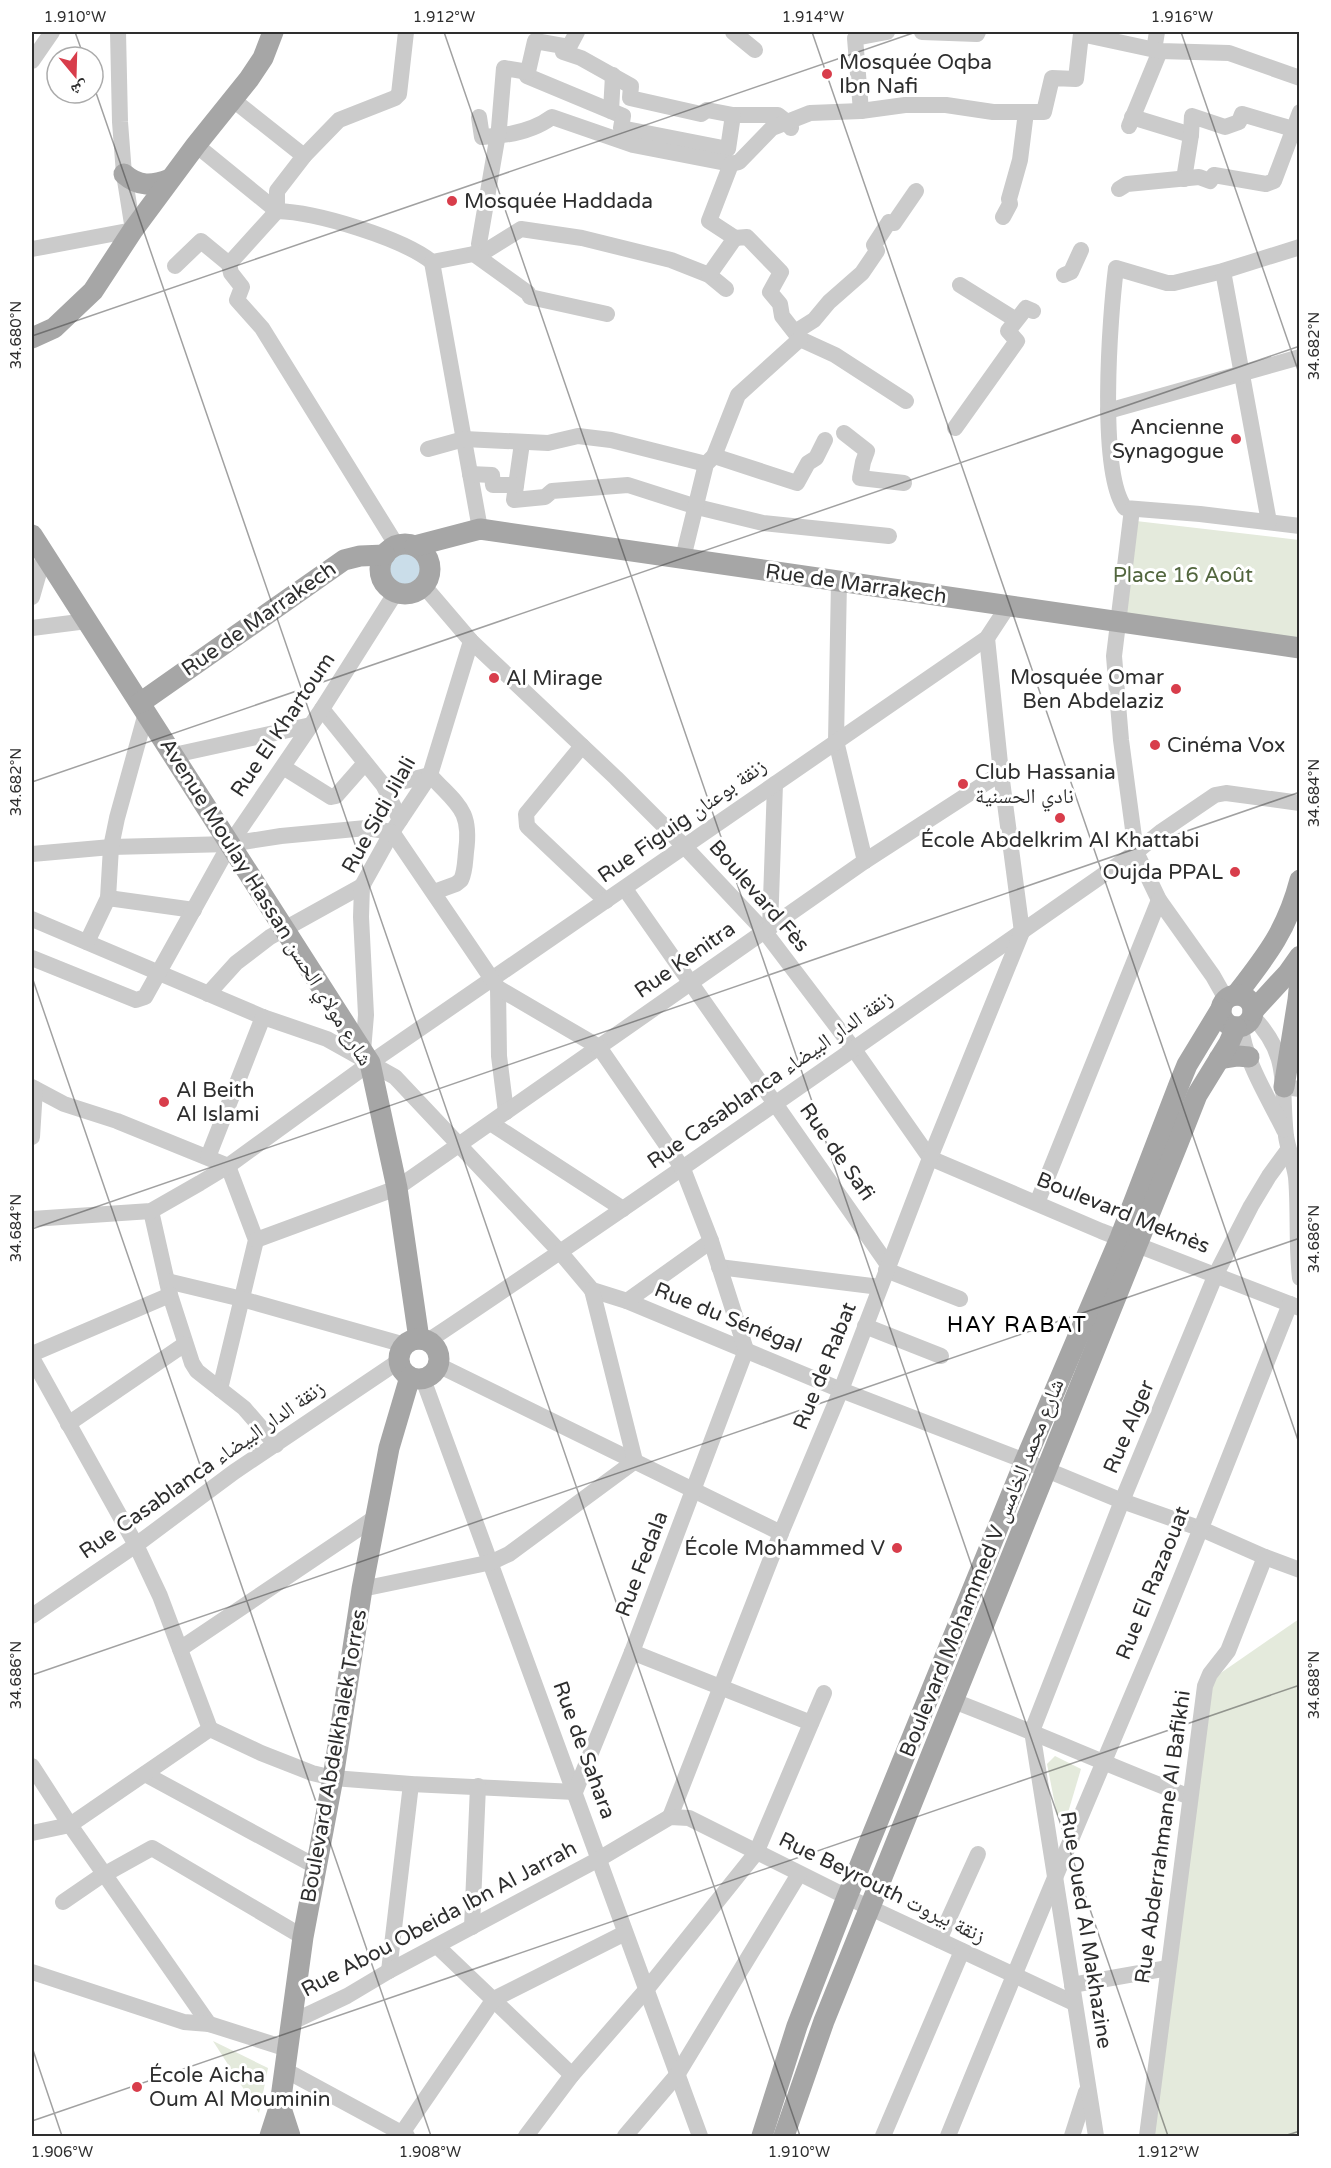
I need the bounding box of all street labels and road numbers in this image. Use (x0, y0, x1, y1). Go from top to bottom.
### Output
street label: Rue de Marrakech (177, 556, 341, 682)
street label: Rue de Marrakech (764, 559, 948, 609)
street label: Rue El Khartoum (225, 648, 341, 802)
street label: Avenue Moulay Hassan شارع مولاي الحسن (152, 734, 378, 1072)
street label: Rue Sidi Jilali (337, 752, 421, 878)
street label: Rue Figuig زنقة بوعنان (593, 753, 771, 889)
street label: Boulevard Fès (704, 835, 814, 957)
street label: Rue Kenitra (630, 916, 740, 1004)
street label: Rue Casablanca زنقة الدار البيضاء (642, 985, 898, 1175)
street label: Rue de Safi (794, 1098, 880, 1206)
street label: Boulevard Meknès (1033, 1167, 1213, 1259)
street label: Rue du Sénégal (651, 1277, 805, 1359)
street label: Rue de Rabat (788, 1299, 862, 1433)
street label: Rue Casablanca زنقة الدار البيضاء (74, 1375, 330, 1565)
street label: Boulevard Mohammed V شارع محمد الخامس (894, 1375, 1070, 1761)
street label: Rue Alger (1098, 1377, 1160, 1477)
street label: Rue El Razaouat (1111, 1503, 1195, 1663)
street label: Rue Fedala (610, 1508, 674, 1620)
street label: Boulevard Abdelkhalek Torres (296, 1607, 372, 1905)
street label: Rue de Sahara (547, 1678, 621, 1822)
street label: Rue Abderrahmane Al Bafikhi (1130, 1689, 1196, 1985)
street label: Rue Oued Al Makhazine (1055, 1809, 1117, 2051)
street label: Rue Beyrouth زنقة بيروت (775, 1827, 989, 1949)
street label: Rue Abou Obeida Ibn Al Jarrah (297, 1836, 581, 2002)

